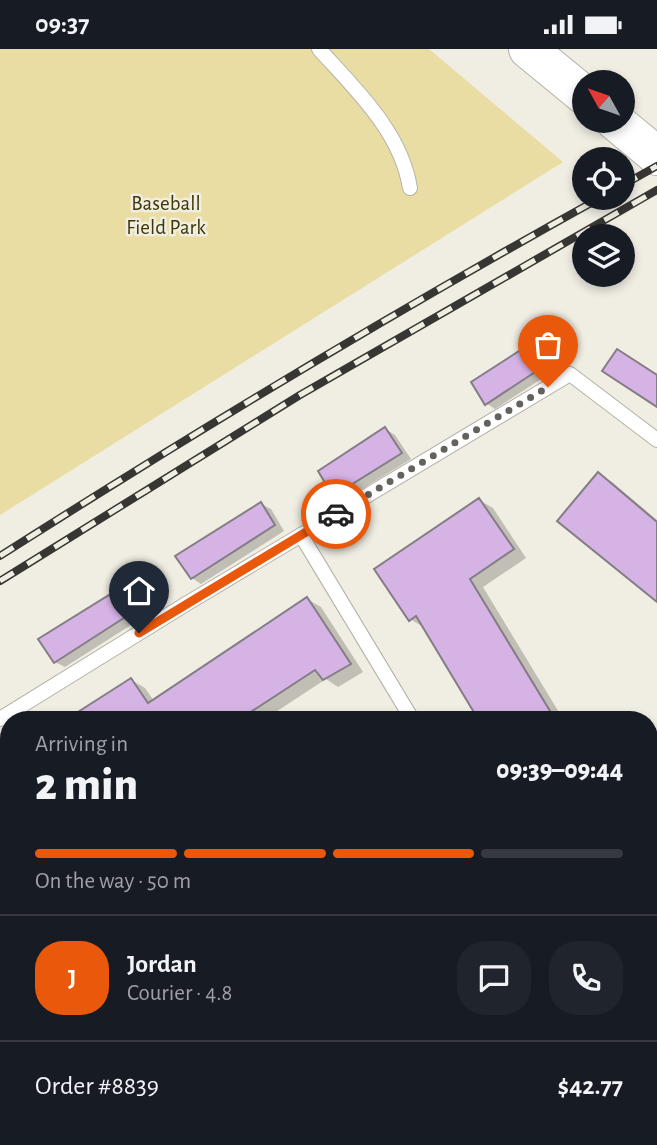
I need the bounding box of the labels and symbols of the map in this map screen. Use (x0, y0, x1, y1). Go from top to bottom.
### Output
north arrow (572, 70, 635, 133)
park label: Baseball Field Park (126, 193, 206, 238)
pin (518, 315, 578, 387)
courier (301, 479, 371, 549)
pin (109, 561, 169, 633)

